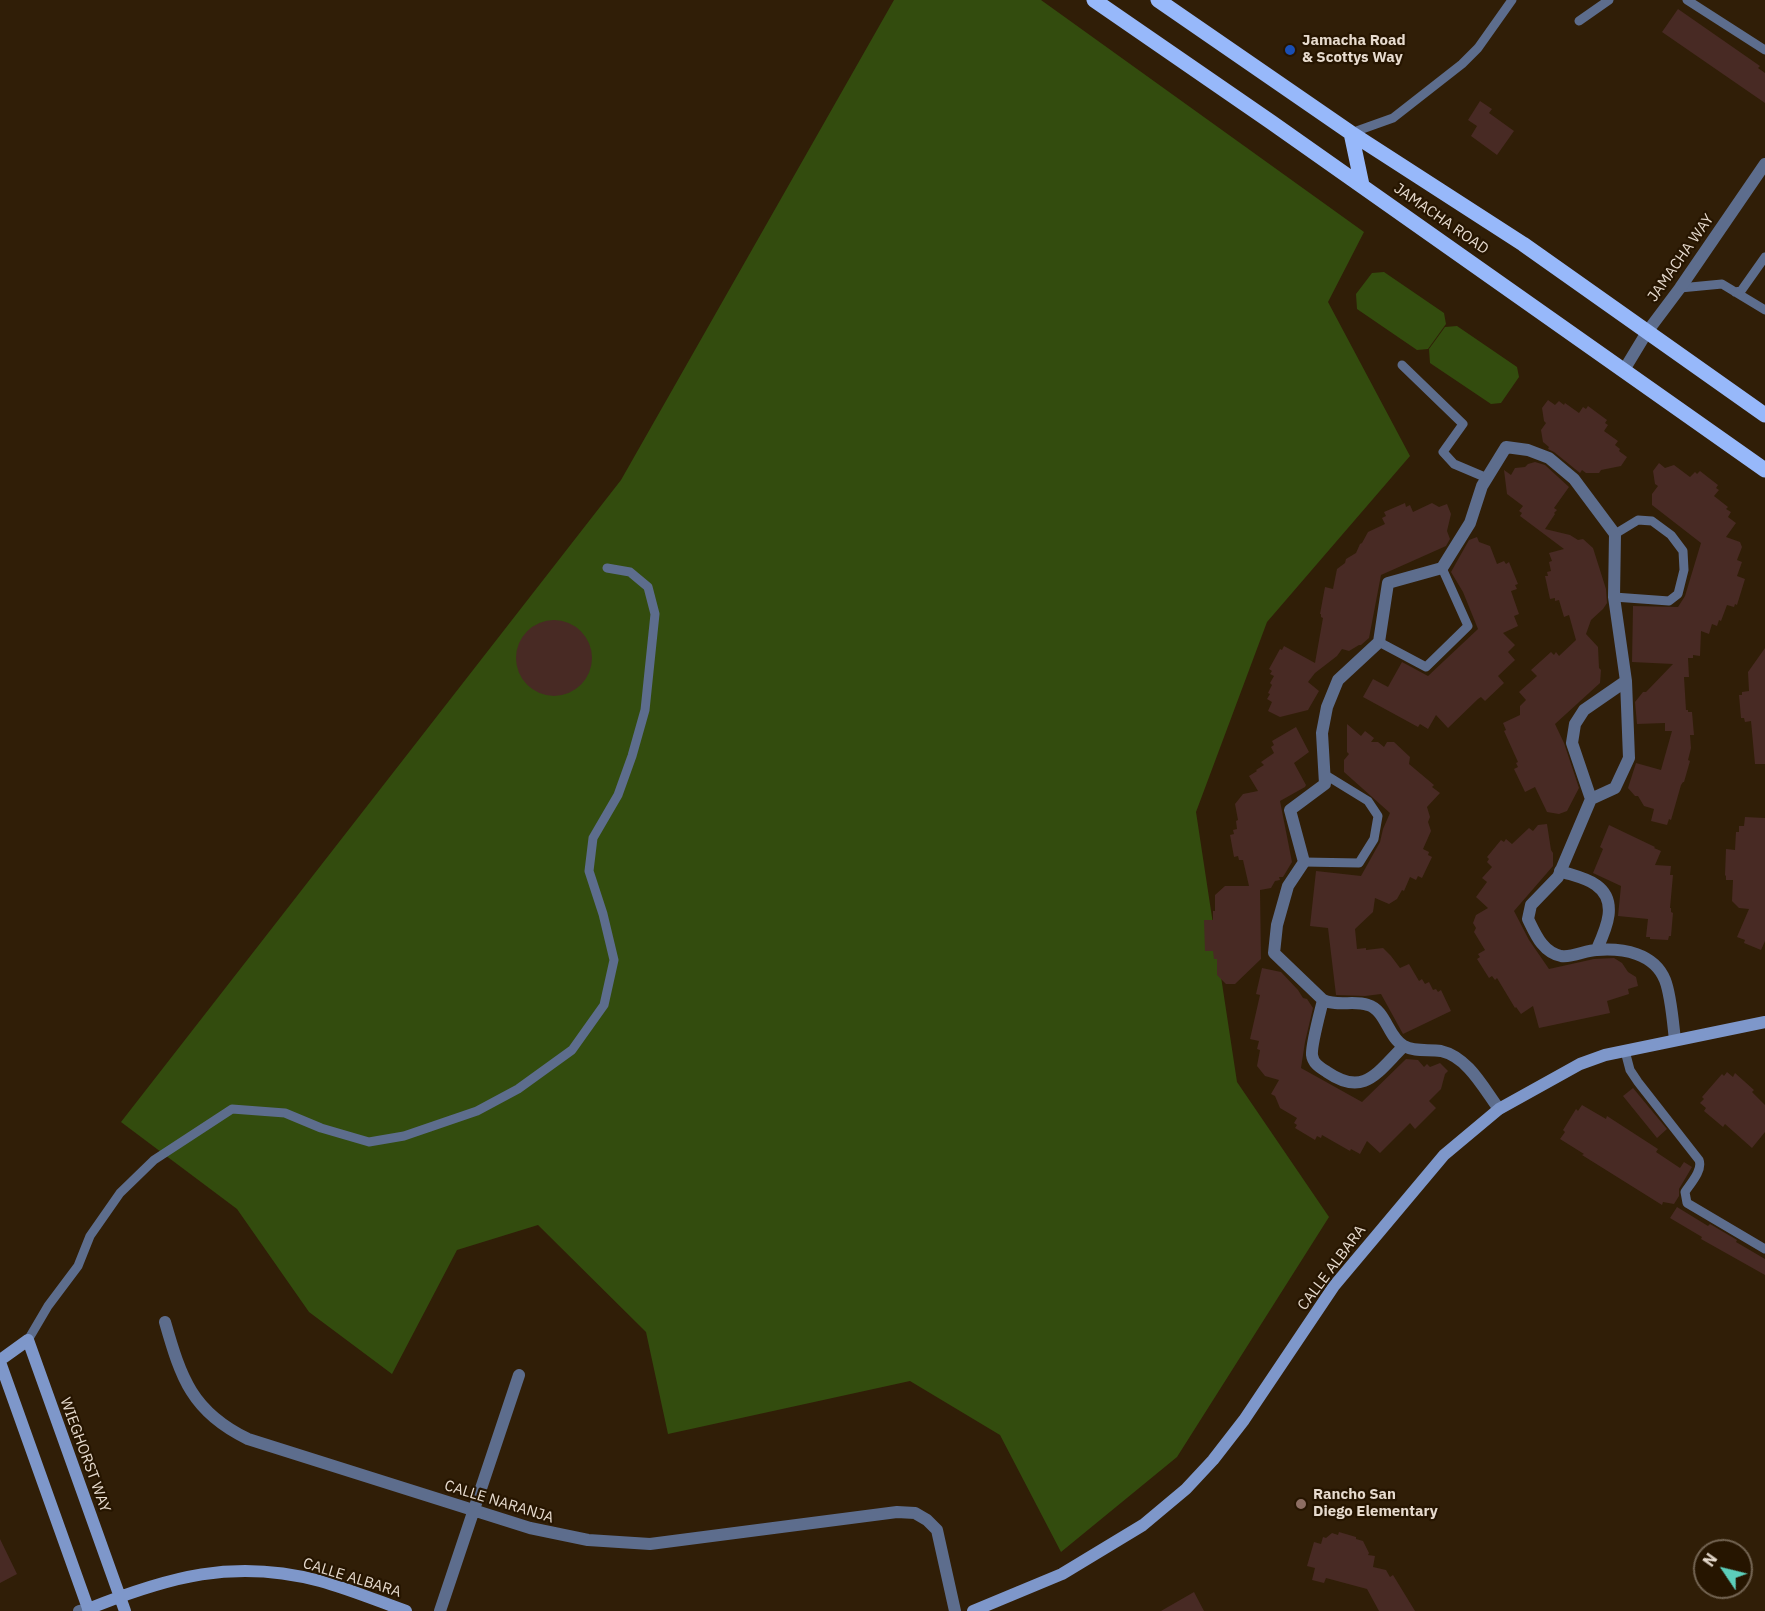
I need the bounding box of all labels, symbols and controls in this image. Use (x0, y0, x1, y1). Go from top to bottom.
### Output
place label: Jamacha Road & Scottys Way (1302, 32, 1406, 67)
marker: Jamacha Road & Scottys Way (1283, 43, 1297, 57)
street label: JAMACHA ROAD (1390, 180, 1492, 258)
street label: JAMACHA WAY (1644, 211, 1718, 305)
street label: CALLE ALBARA (1294, 1222, 1370, 1314)
street label: WIEGHORST WAY (56, 1395, 114, 1515)
street label: CALLE NARANJA (442, 1477, 556, 1527)
place label: Rancho San Diego Elementary (1313, 1486, 1438, 1521)
marker: Rancho San Diego Elementary (1294, 1497, 1308, 1511)
north arrow (1693, 1539, 1753, 1599)
text: N (1698, 1549, 1721, 1570)
street label: CALLE ALBARA (301, 1555, 403, 1601)

